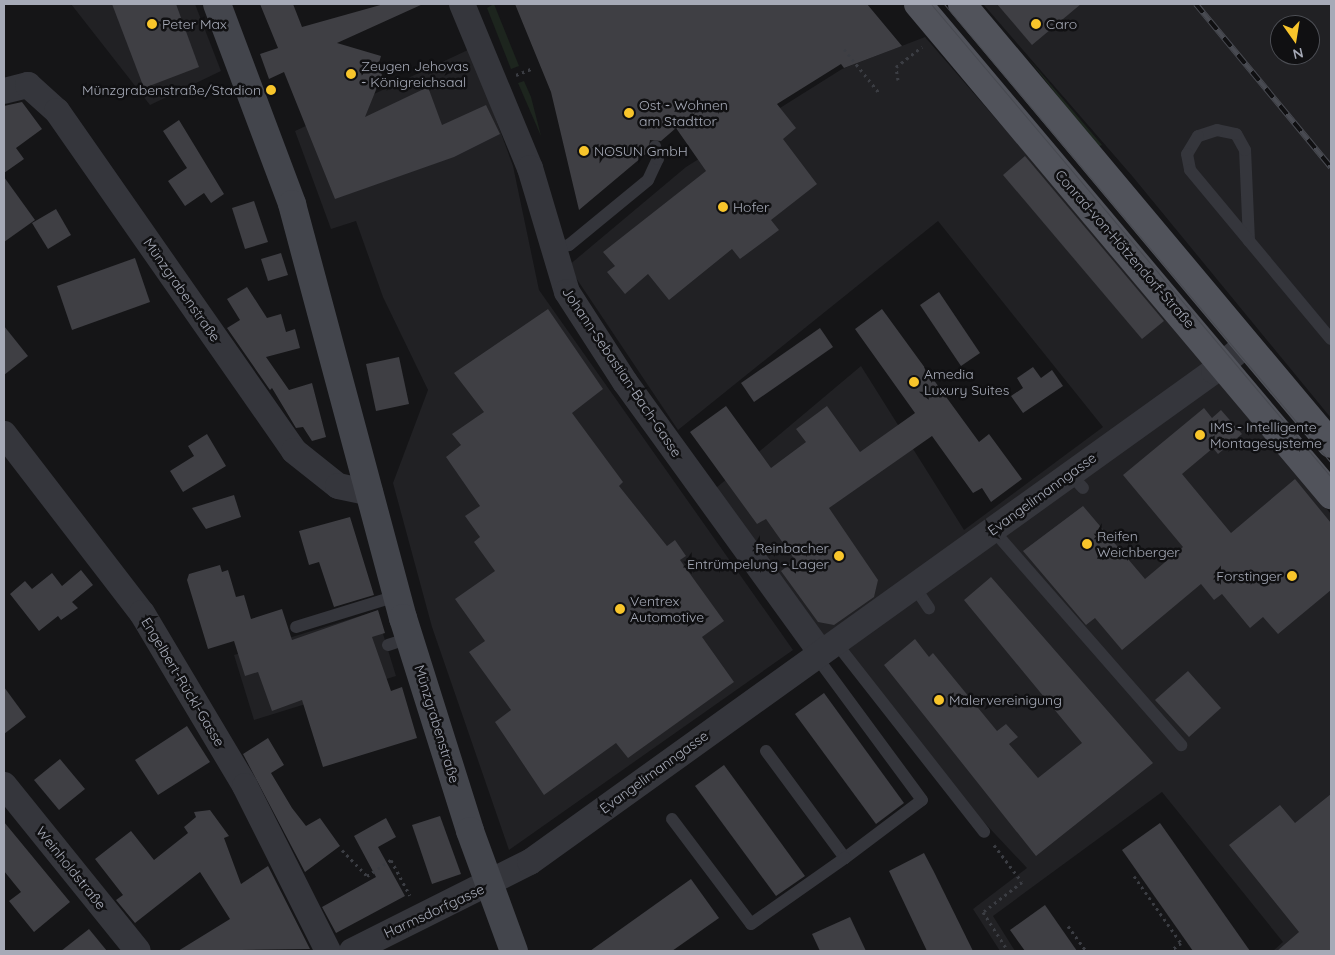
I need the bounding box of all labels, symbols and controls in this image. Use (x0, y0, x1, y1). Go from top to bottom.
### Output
north arrow (1270, 15, 1320, 65)
place label: Peter Max (162, 16, 227, 32)
place label: Caro (1046, 16, 1077, 32)
marker: Peter Max (146, 18, 158, 30)
marker: Caro (1030, 18, 1042, 30)
text: N (1291, 44, 1305, 64)
place label: Zeugen Jehovas - Königreichsaal (361, 58, 469, 90)
marker: Zeugen Jehovas - Königreichsaal (345, 68, 357, 80)
place label: Münzgrabenstraße/Stadion (82, 82, 261, 98)
marker: Münzgrabenstraße/Stadion (265, 84, 277, 96)
place label: Ost - Wohnen am Stadttor (639, 97, 728, 130)
marker: Ost - Wohnen am Stadttor (623, 107, 635, 119)
place label: NOSUN GmbH (594, 143, 688, 159)
marker: NOSUN GmbH (578, 145, 590, 157)
street label: Conrad-von-Hötzendorf-Straße (1052, 166, 1198, 332)
place label: Hofer (733, 199, 769, 215)
marker: Hofer (717, 201, 729, 213)
street label: Münzgrabenstraße (140, 235, 224, 345)
street label: Johann-Sebastian-Bach-Gasse (559, 284, 685, 460)
place label: Amedia Luxury Suites (924, 366, 1009, 398)
marker: Amedia Luxury Suites (908, 376, 920, 388)
place label: IMS - Intelligente Montagesysteme (1210, 419, 1322, 452)
marker: IMS - Intelligente Montagesysteme (1194, 429, 1206, 441)
street label: Evangelimanngasse (985, 449, 1099, 539)
place label: Reifen Weichberger (1097, 528, 1180, 560)
marker: Reifen Weichberger (1081, 538, 1093, 550)
place label: Reinbacher Entrümpelung - Lager (687, 540, 829, 572)
marker: Reinbacher Entrümpelung - Lager (833, 550, 845, 562)
place label: Forstinger (1216, 568, 1282, 584)
marker: Forstinger (1286, 570, 1298, 582)
place label: Ventrex Automotive (630, 593, 704, 626)
marker: Ventrex Automotive (614, 603, 626, 615)
street label: Engelbert-Rückl-Gasse (138, 614, 228, 750)
street label: Münzgrabenstraße (411, 663, 463, 785)
place label: Malervereinigung (949, 692, 1062, 708)
marker: Malervereinigung (933, 694, 945, 706)
street label: Evangelimanngasse (597, 727, 711, 817)
street label: Weinholdstraße (32, 823, 110, 913)
street label: Harmsdorfgasse (381, 880, 487, 942)

